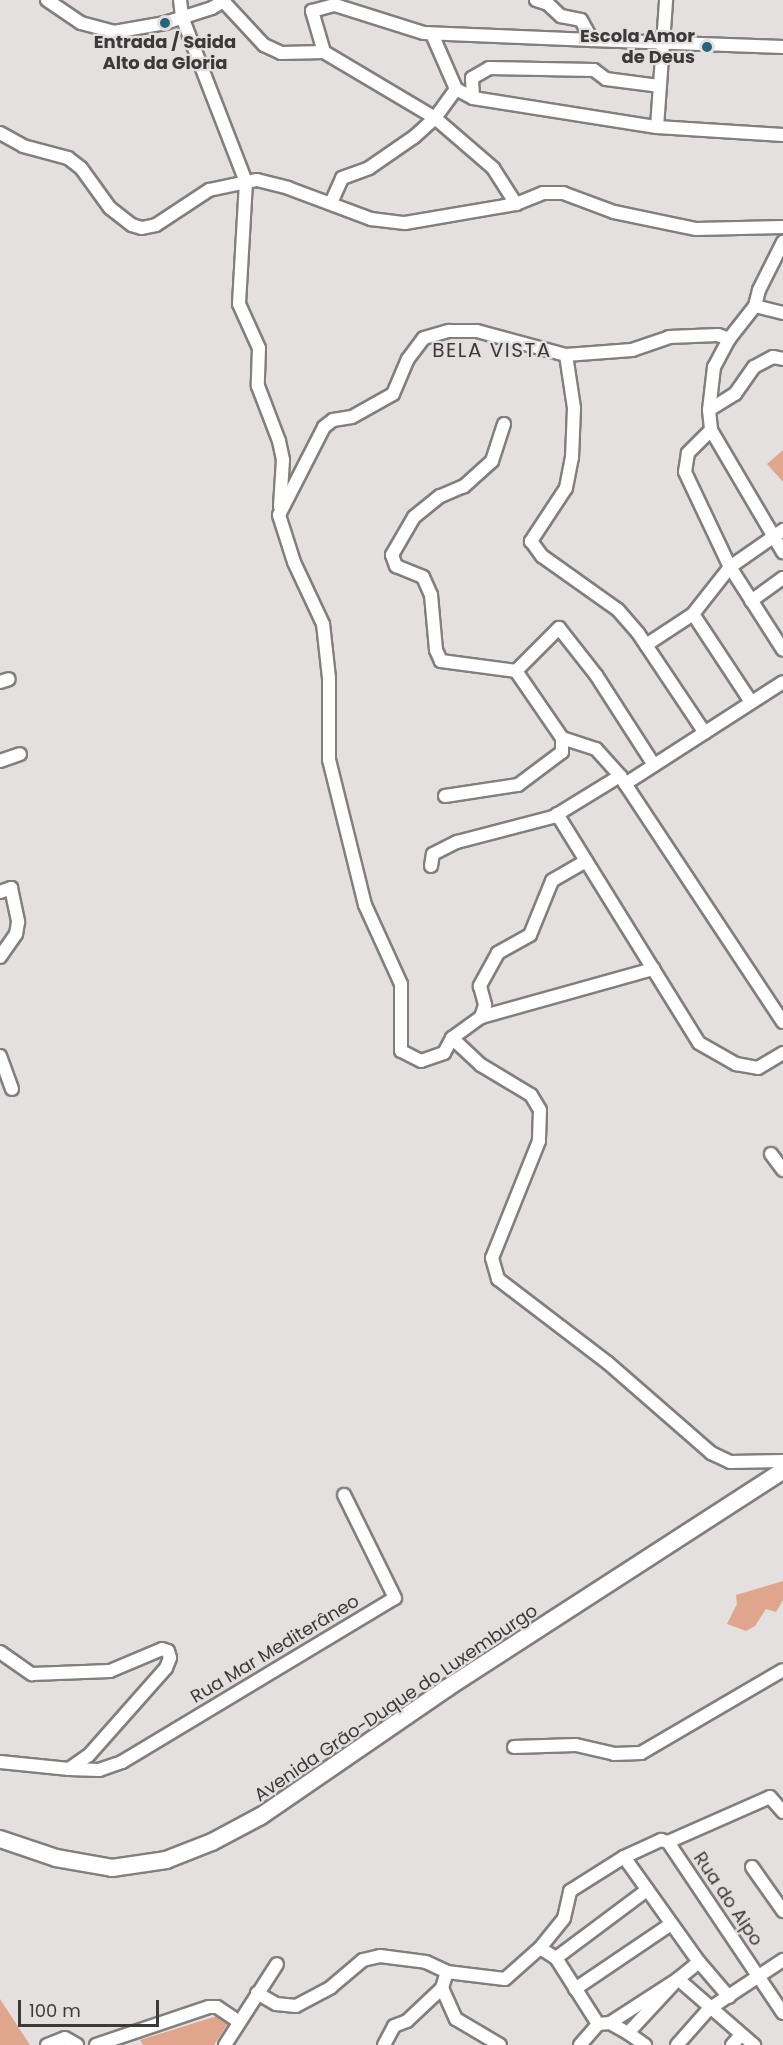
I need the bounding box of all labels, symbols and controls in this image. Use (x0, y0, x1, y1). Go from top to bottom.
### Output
marker: Entrada / Saida Alto da Gloria (158, 16, 172, 30)
place label: Escola Amor de Deus (580, 26, 695, 68)
place label: Entrada / Saida Alto da Gloria (94, 32, 236, 74)
marker: Escola Amor de Deus (700, 40, 714, 54)
district label: BELA VISTA (432, 338, 552, 362)
street label: Rua Mar Mediterâneo (187, 1590, 363, 1708)
street label: Avenida Grão-Duque do Luxemburgo (250, 1600, 542, 1806)
street label: Rua do Aipo (689, 1848, 767, 1950)
scale bar (21, 1988, 162, 2026)
text: 100 m (29, 1998, 81, 2023)

